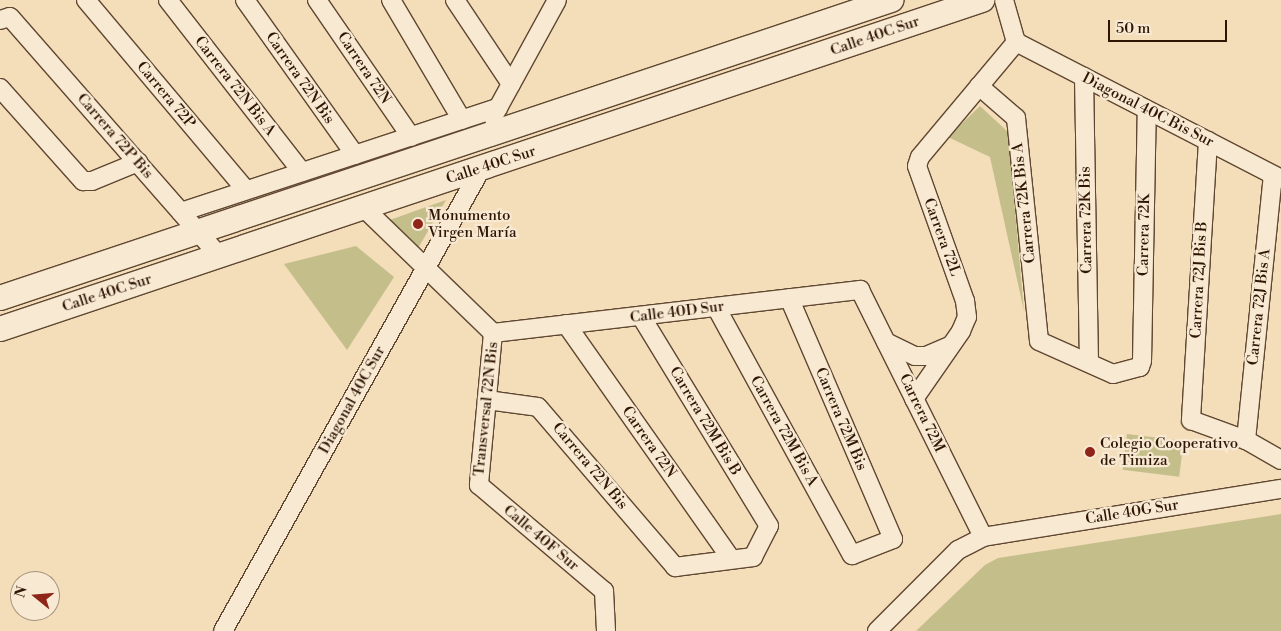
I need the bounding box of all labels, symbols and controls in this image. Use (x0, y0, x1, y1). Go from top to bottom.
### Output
scale bar (1111, 10, 1230, 42)
street label: Calle 40C Sur (828, 12, 922, 60)
text: 50 m (1116, 19, 1150, 38)
street label: Carrera 72N Bis (262, 29, 338, 127)
street label: Carrera 72N (333, 29, 395, 107)
street label: Carrera 72N Bis A (191, 33, 279, 139)
street label: Carrera 72P (133, 58, 199, 132)
street label: Diagonal 40C Bis Sur (1079, 69, 1217, 151)
street label: Carrera 72P Bis (73, 90, 157, 182)
street label: Calle 40C Sur (444, 142, 538, 188)
street label: Carrera 72K Bis A (1009, 142, 1039, 264)
street label: Carrera 72K Bis (1076, 166, 1096, 274)
street label: Carrera 72K (1134, 194, 1154, 276)
street label: Carrera 72L (920, 196, 964, 278)
place label: Monumento Virgen María (428, 206, 517, 241)
marker: Monumento Virgen María (412, 218, 424, 230)
street label: Carrera 72J Bis B (1187, 221, 1211, 339)
street label: Carrera 72J Bis A (1244, 248, 1274, 366)
street label: Calle 40C Sur (60, 270, 154, 316)
street label: Calle 40D Sur (629, 297, 725, 327)
street label: Transversal 72N Bis (470, 341, 502, 477)
street label: Diagonal 40C Sur (315, 343, 389, 457)
street label: Carrera 72M Bis B (665, 363, 745, 479)
street label: Carrera 72M Bis (811, 365, 871, 473)
street label: Carrera 72M (895, 371, 949, 455)
street label: Carrera 72M Bis A (746, 373, 822, 489)
street label: Carrera 72N (618, 403, 680, 481)
street label: Carrera 72N Bis (548, 419, 632, 513)
place label: Colegio Cooperativo de Timiza (1100, 434, 1238, 469)
marker: Colegio Cooperativo de Timiza (1084, 446, 1096, 458)
street label: Calle 40G Sur (1084, 496, 1180, 528)
street label: Calle 40F Sur (500, 501, 582, 575)
north arrow (10, 571, 60, 621)
text: N (11, 584, 32, 600)

